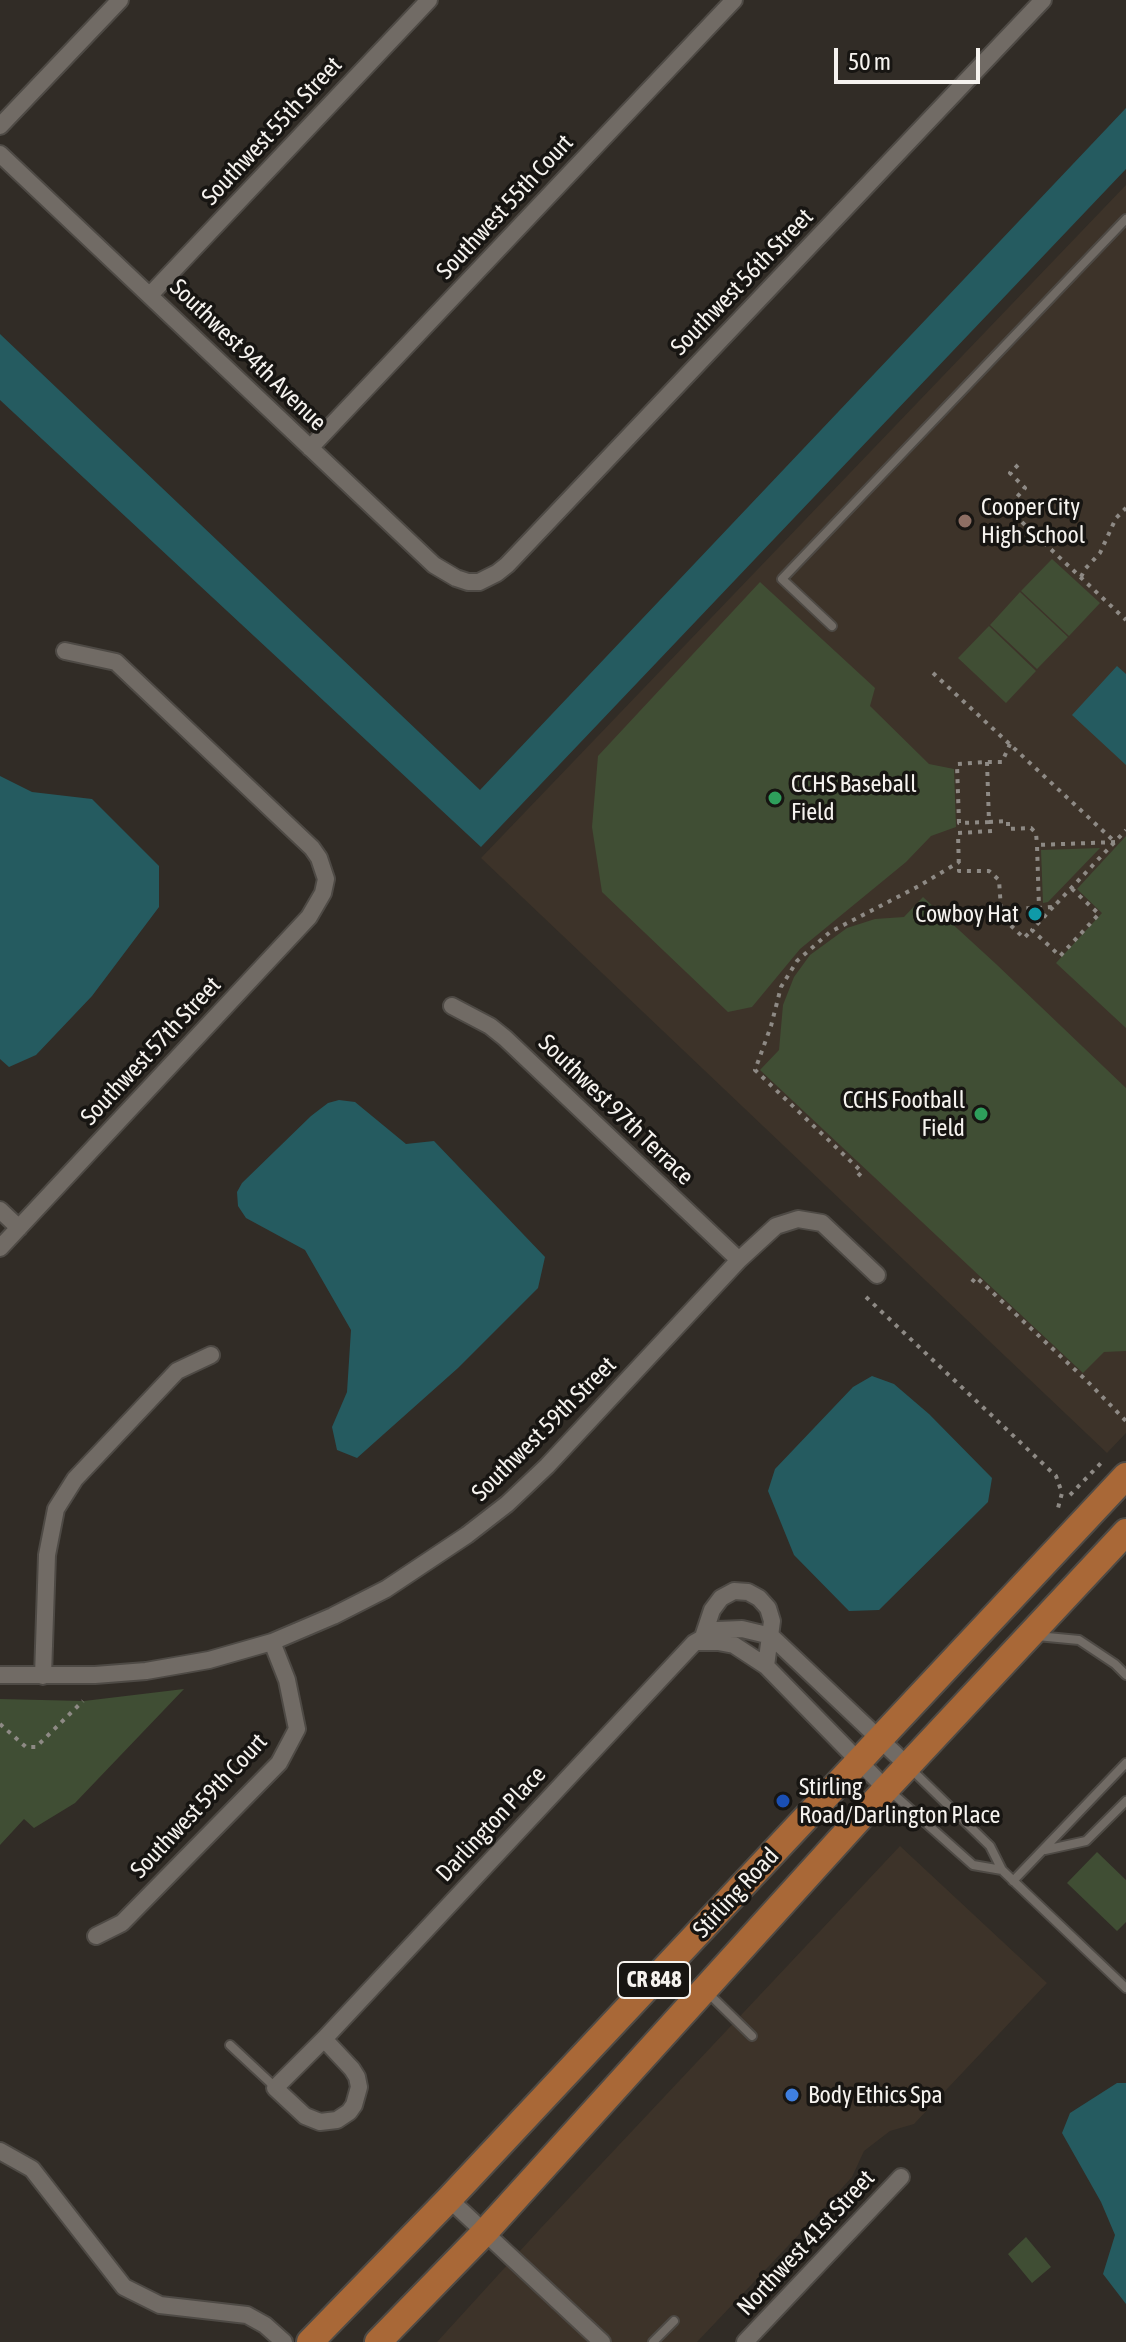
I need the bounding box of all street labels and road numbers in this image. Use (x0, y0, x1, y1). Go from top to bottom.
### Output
street label: Southwest 55th Street (196, 51, 348, 211)
street label: Southwest 55th Court (431, 129, 579, 285)
street label: Southwest 56th Street (665, 203, 819, 361)
street label: Southwest 94th Avenue (164, 273, 332, 437)
street label: Southwest 57th Street (75, 971, 227, 1131)
street label: Southwest 97th Terrace (533, 1029, 699, 1191)
street label: Southwest 59th Street (466, 1351, 622, 1507)
street label: Southwest 59th Court (125, 1728, 273, 1884)
street label: Darlington Place (430, 1760, 552, 1888)
street label: Stirling Road (687, 1842, 785, 1944)
road number: CR 848 (618, 1962, 690, 1998)
street label: Northwest 41st Street (731, 2164, 881, 2322)

